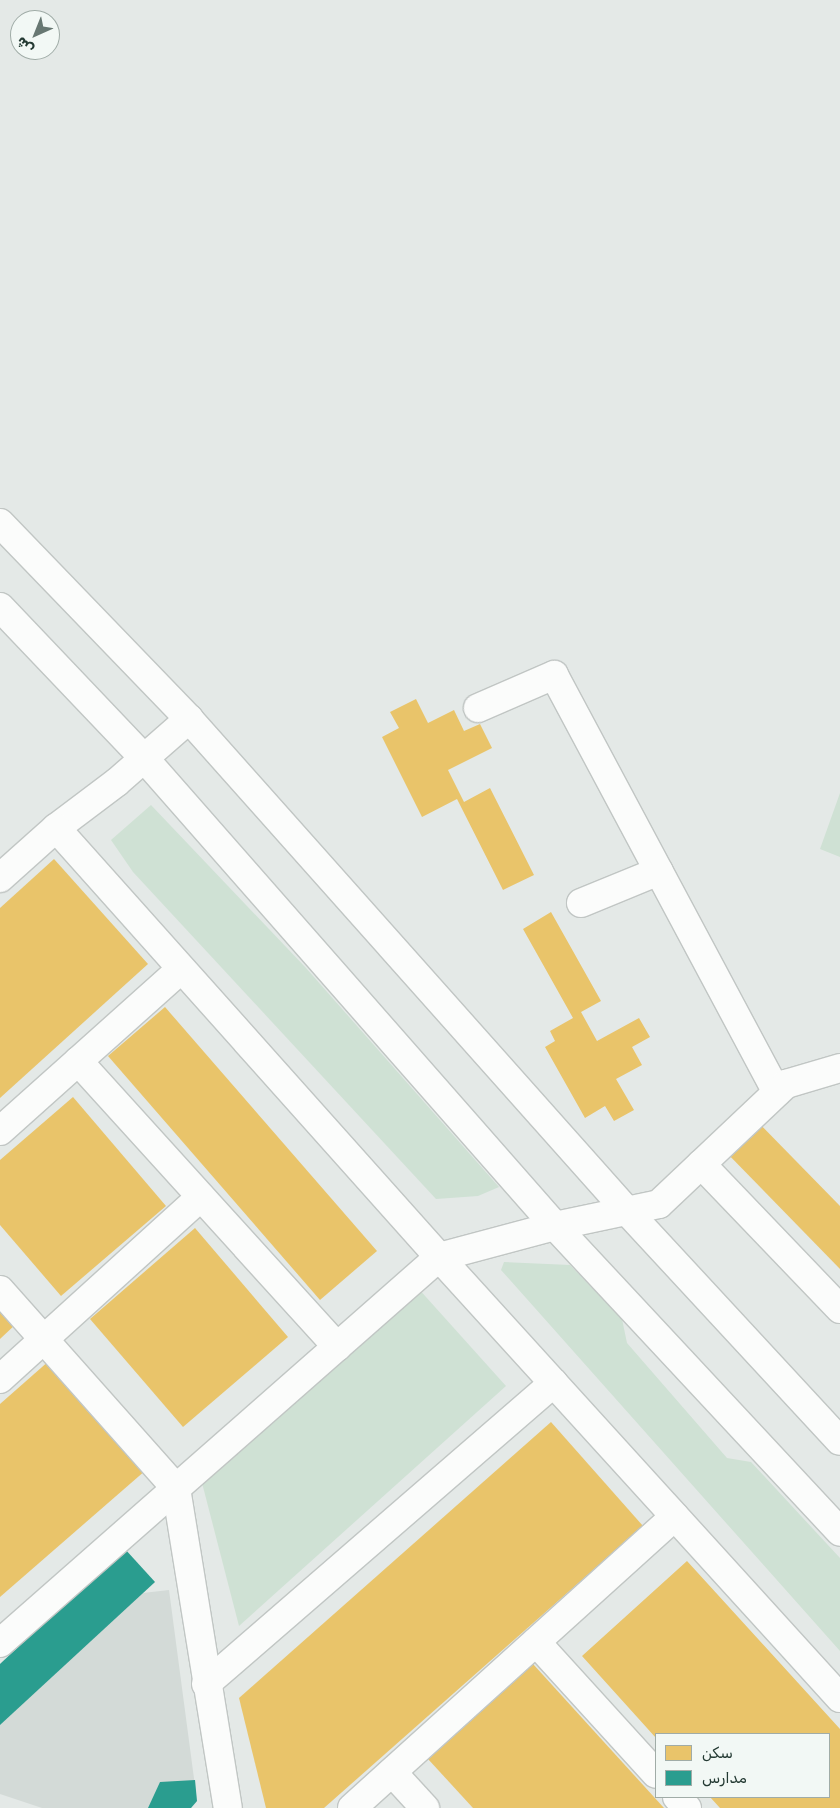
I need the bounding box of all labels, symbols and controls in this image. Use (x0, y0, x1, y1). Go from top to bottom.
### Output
north arrow (10, 10, 60, 60)
text: ش (13, 33, 37, 58)
legend (655, 1733, 830, 1798)
text: سكن (702, 1744, 733, 1762)
text: مدارس (702, 1769, 747, 1787)

